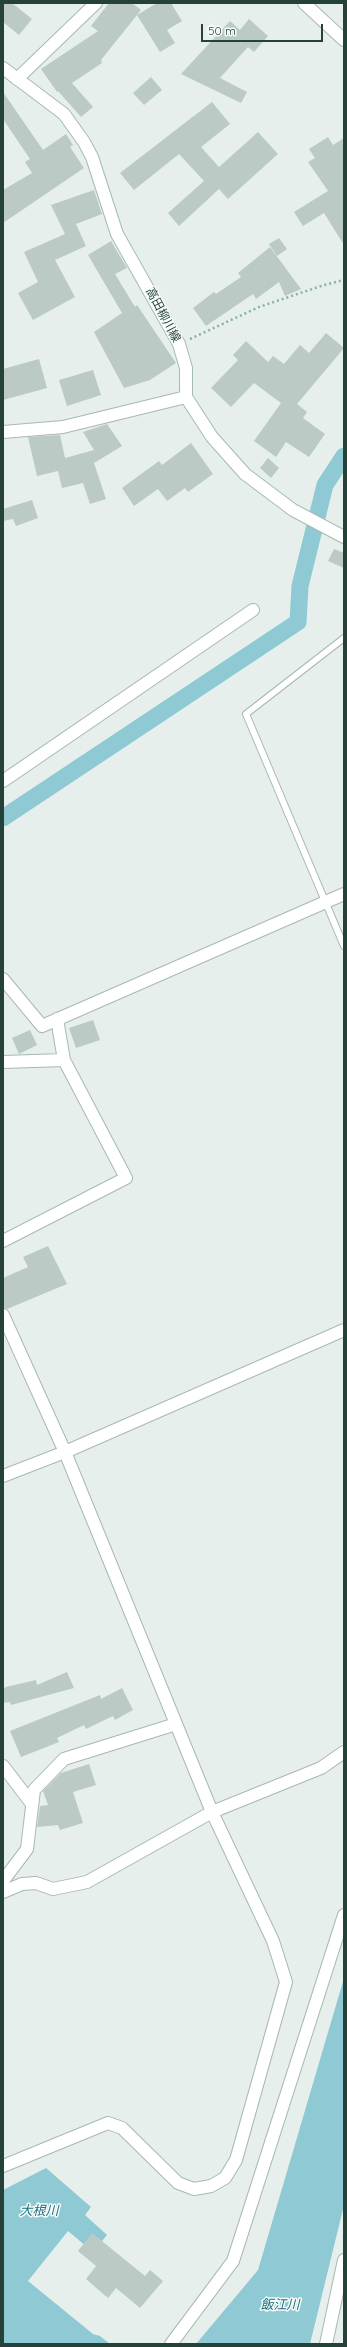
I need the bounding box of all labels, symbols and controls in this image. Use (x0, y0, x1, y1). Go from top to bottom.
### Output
scale bar (203, 16, 325, 42)
text: 50 m (208, 23, 236, 38)
street label: 高田柳川線 (143, 285, 183, 345)
water label: 大根川 (20, 2203, 58, 2219)
water label: 飯江川 (261, 2297, 299, 2313)

